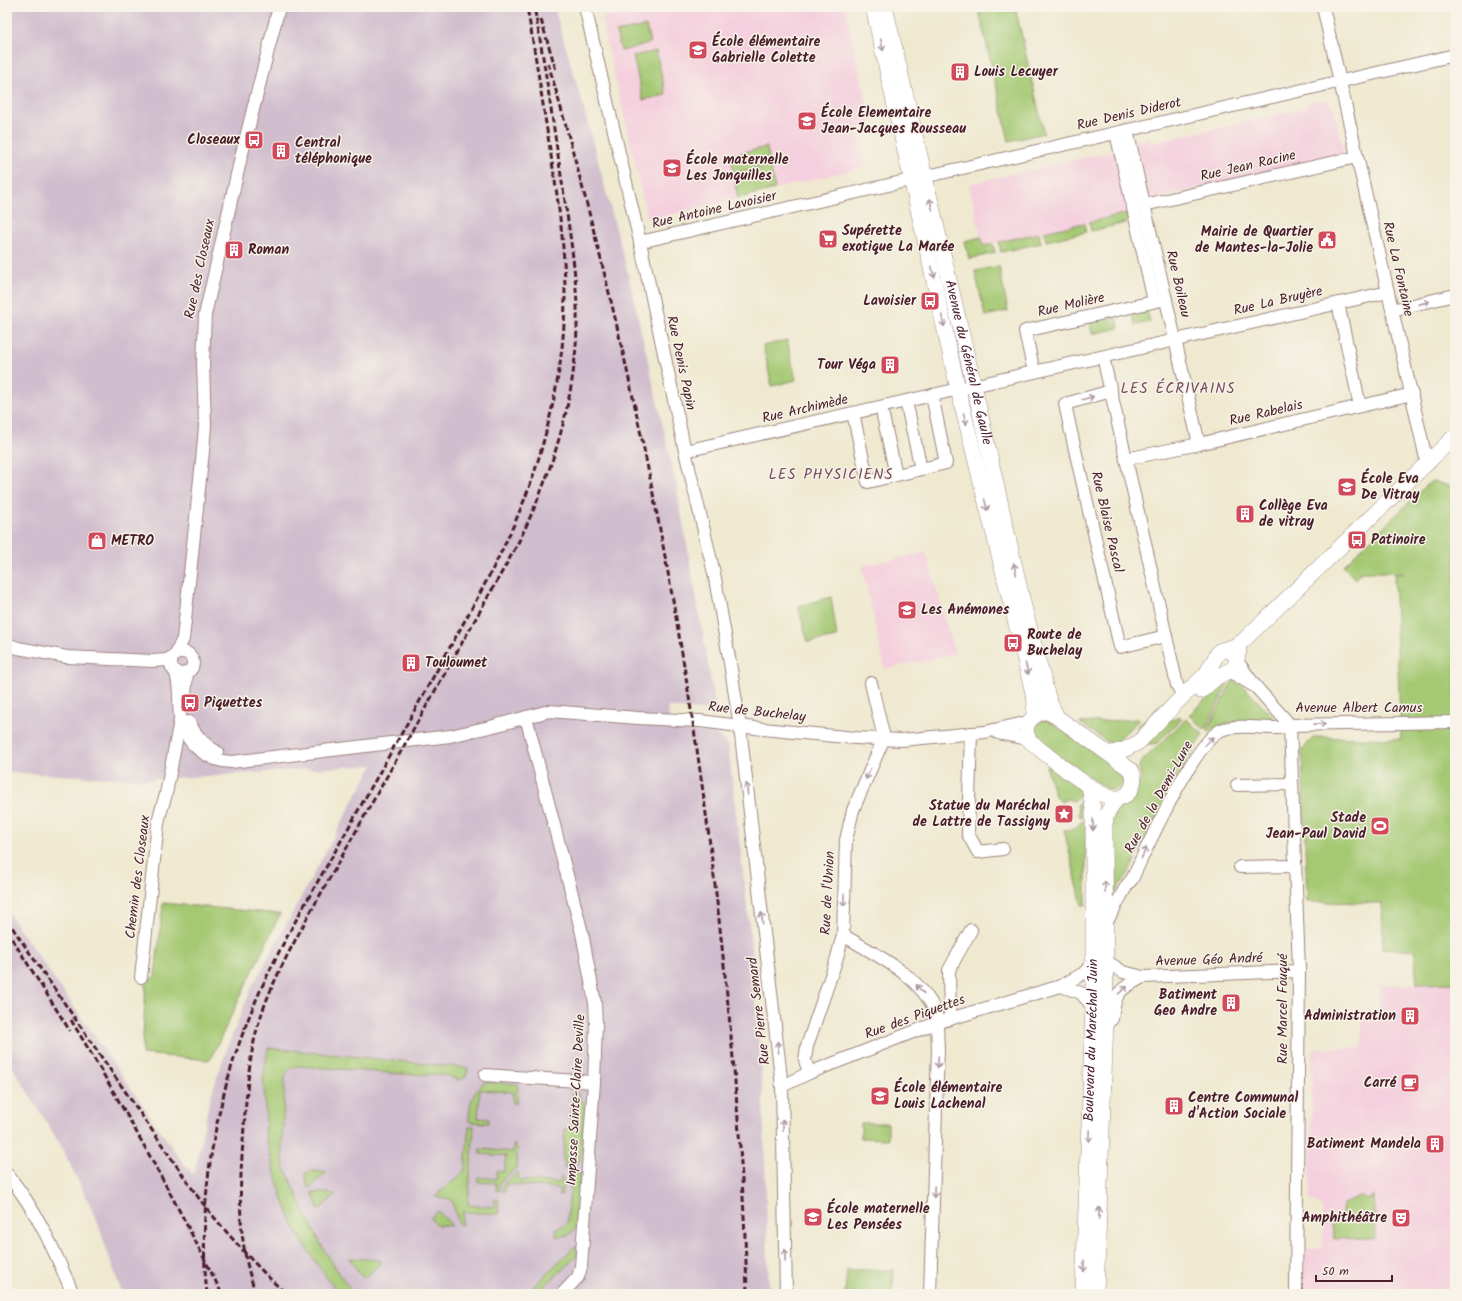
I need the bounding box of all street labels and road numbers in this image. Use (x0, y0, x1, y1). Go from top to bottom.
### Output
street label: Rue Denis Diderot (1075, 91, 1184, 137)
street label: Rue Jean Racine (1198, 144, 1299, 188)
street label: Rue Antoine Lavoisier (650, 185, 780, 235)
street label: Rue des Closeaux (179, 216, 222, 321)
street label: Rue La Fontaine (1376, 219, 1420, 319)
street label: Rue Boileau (1160, 248, 1196, 320)
street label: Avenue du Général de Gaulle (938, 278, 998, 448)
street label: Rue La Bruyère (1231, 280, 1325, 322)
street label: Rue Molière (1035, 286, 1107, 323)
street label: Rue Denis Papin (660, 314, 702, 412)
street label: Rue Archimède (760, 388, 851, 430)
street label: Rue Rabelais (1227, 394, 1305, 432)
street label: Rue Blaise Pascal (1085, 469, 1129, 575)
street label: Rue de Buchelay (707, 696, 807, 728)
street label: Avenue Albert Camus (1296, 697, 1422, 719)
street label: Rue de la Demi-Lune (1119, 736, 1199, 857)
street label: Chemin des Closeaux (120, 813, 157, 940)
street label: Rue de l'Union (815, 850, 841, 936)
street label: Avenue Géo André (1155, 947, 1264, 973)
street label: Rue Marcel Fouqué (1272, 953, 1294, 1064)
street label: Rue Pierre Semard (741, 955, 777, 1066)
street label: Boulevard du Maréchal Juin (1078, 959, 1104, 1122)
street label: Rue des Piquettes (862, 989, 968, 1045)
street label: Impasse Sainte-Claire Deville (561, 1013, 592, 1186)

